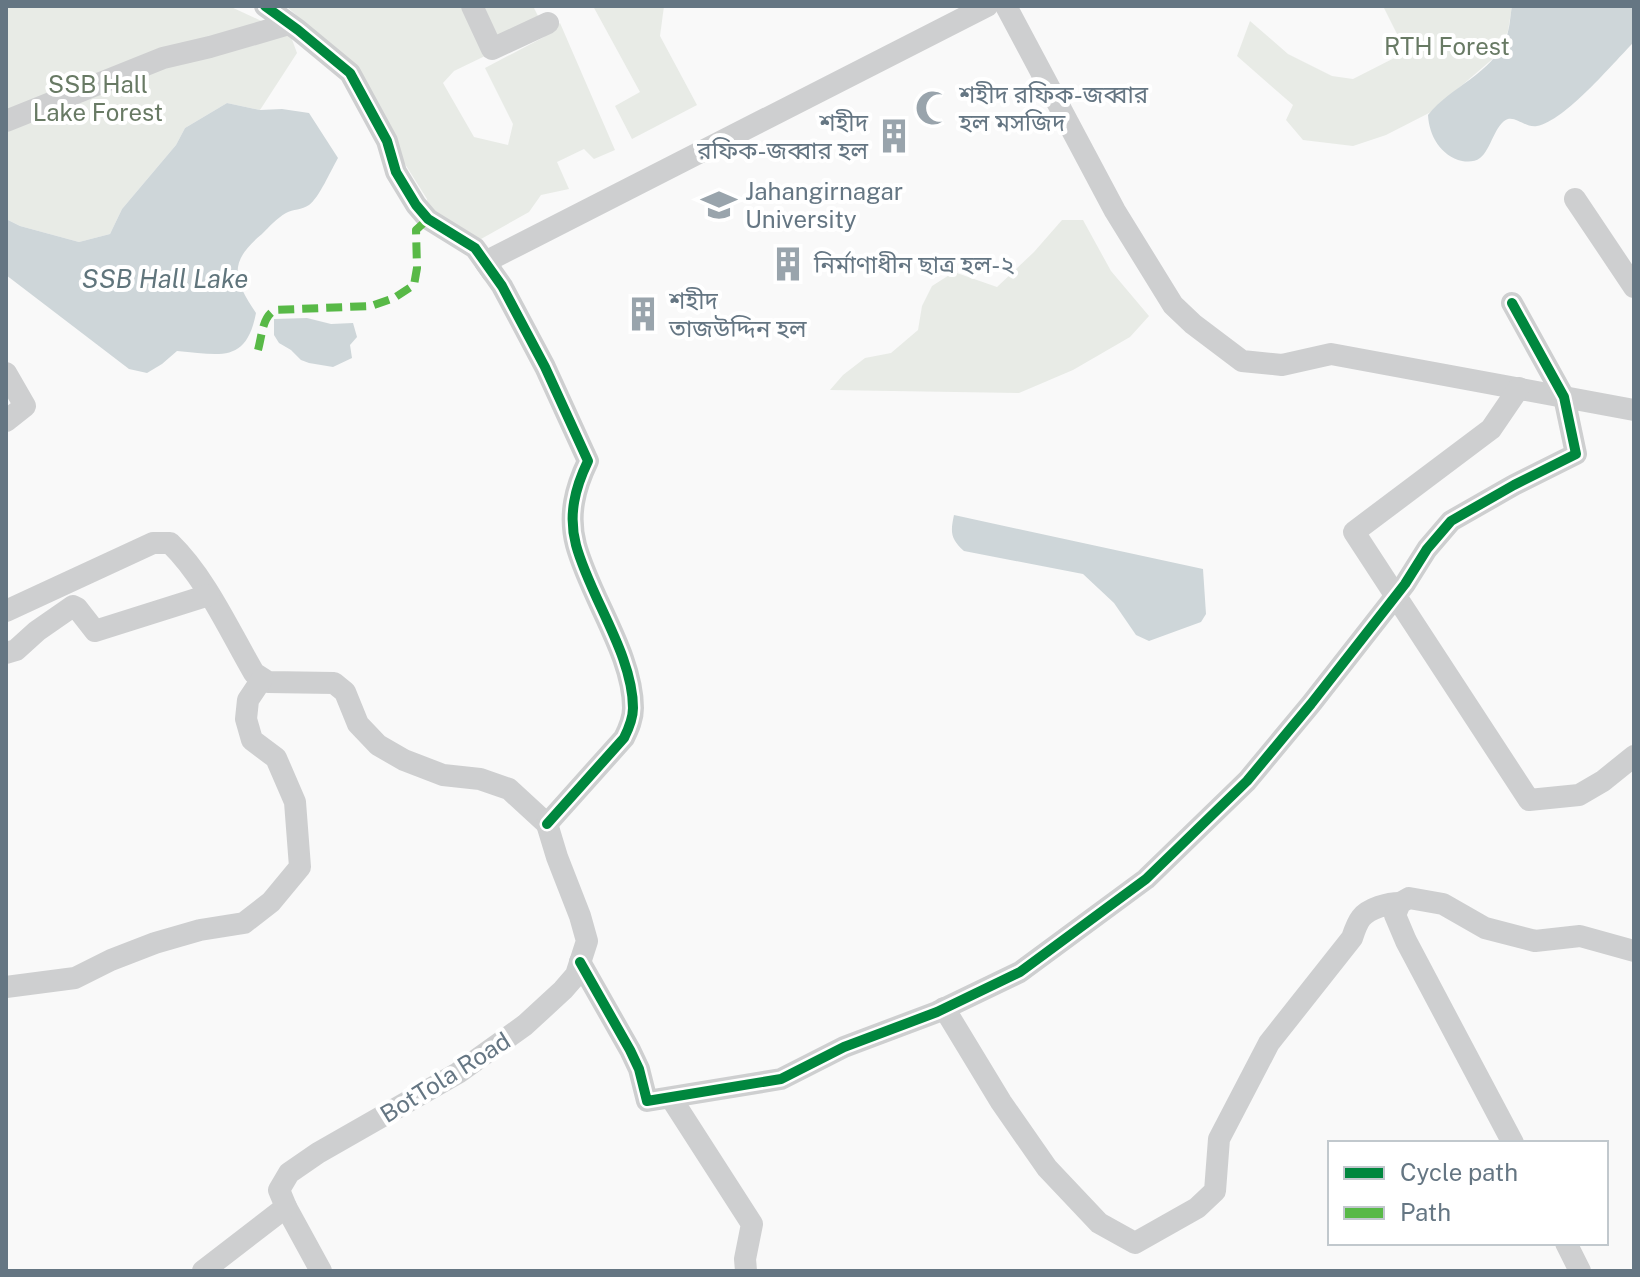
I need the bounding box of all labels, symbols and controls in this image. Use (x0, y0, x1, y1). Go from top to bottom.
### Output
park label: RTH Forest (1384, 32, 1510, 60)
park label: SSB Hall Lake Forest (33, 70, 163, 126)
place label: শহীদ রফিক-জব্বার হল মসজিদ (958, 80, 1149, 136)
mosque icon: শহীদ রফিক-জব্বার হল মসজিদ (914, 89, 952, 127)
place label: শহীদ রফিক-জব্বার হল (696, 108, 869, 164)
building icon: শহীদ রফিক-জব্বার হল (875, 117, 913, 155)
place label: Jahangirnagar University (745, 177, 903, 233)
school or university icon: Jahangirnagar University (700, 186, 738, 224)
building icon: নির্মাণাধীন ছাত্র হল-২ (769, 245, 807, 283)
place label: নির্মাণাধীন ছাত্র হল-২ (813, 250, 1014, 278)
water label: SSB Hall Lake (81, 263, 249, 294)
place label: শহীদ তাজউদ্দিন হল (668, 286, 807, 342)
building icon: শহীদ তাজউদ্দিন হল (624, 295, 662, 333)
street label: BotTola Road (375, 1026, 515, 1128)
legend (1328, 1141, 1608, 1245)
text: Cycle path (1400, 1158, 1518, 1186)
text: Path (1400, 1198, 1451, 1226)

